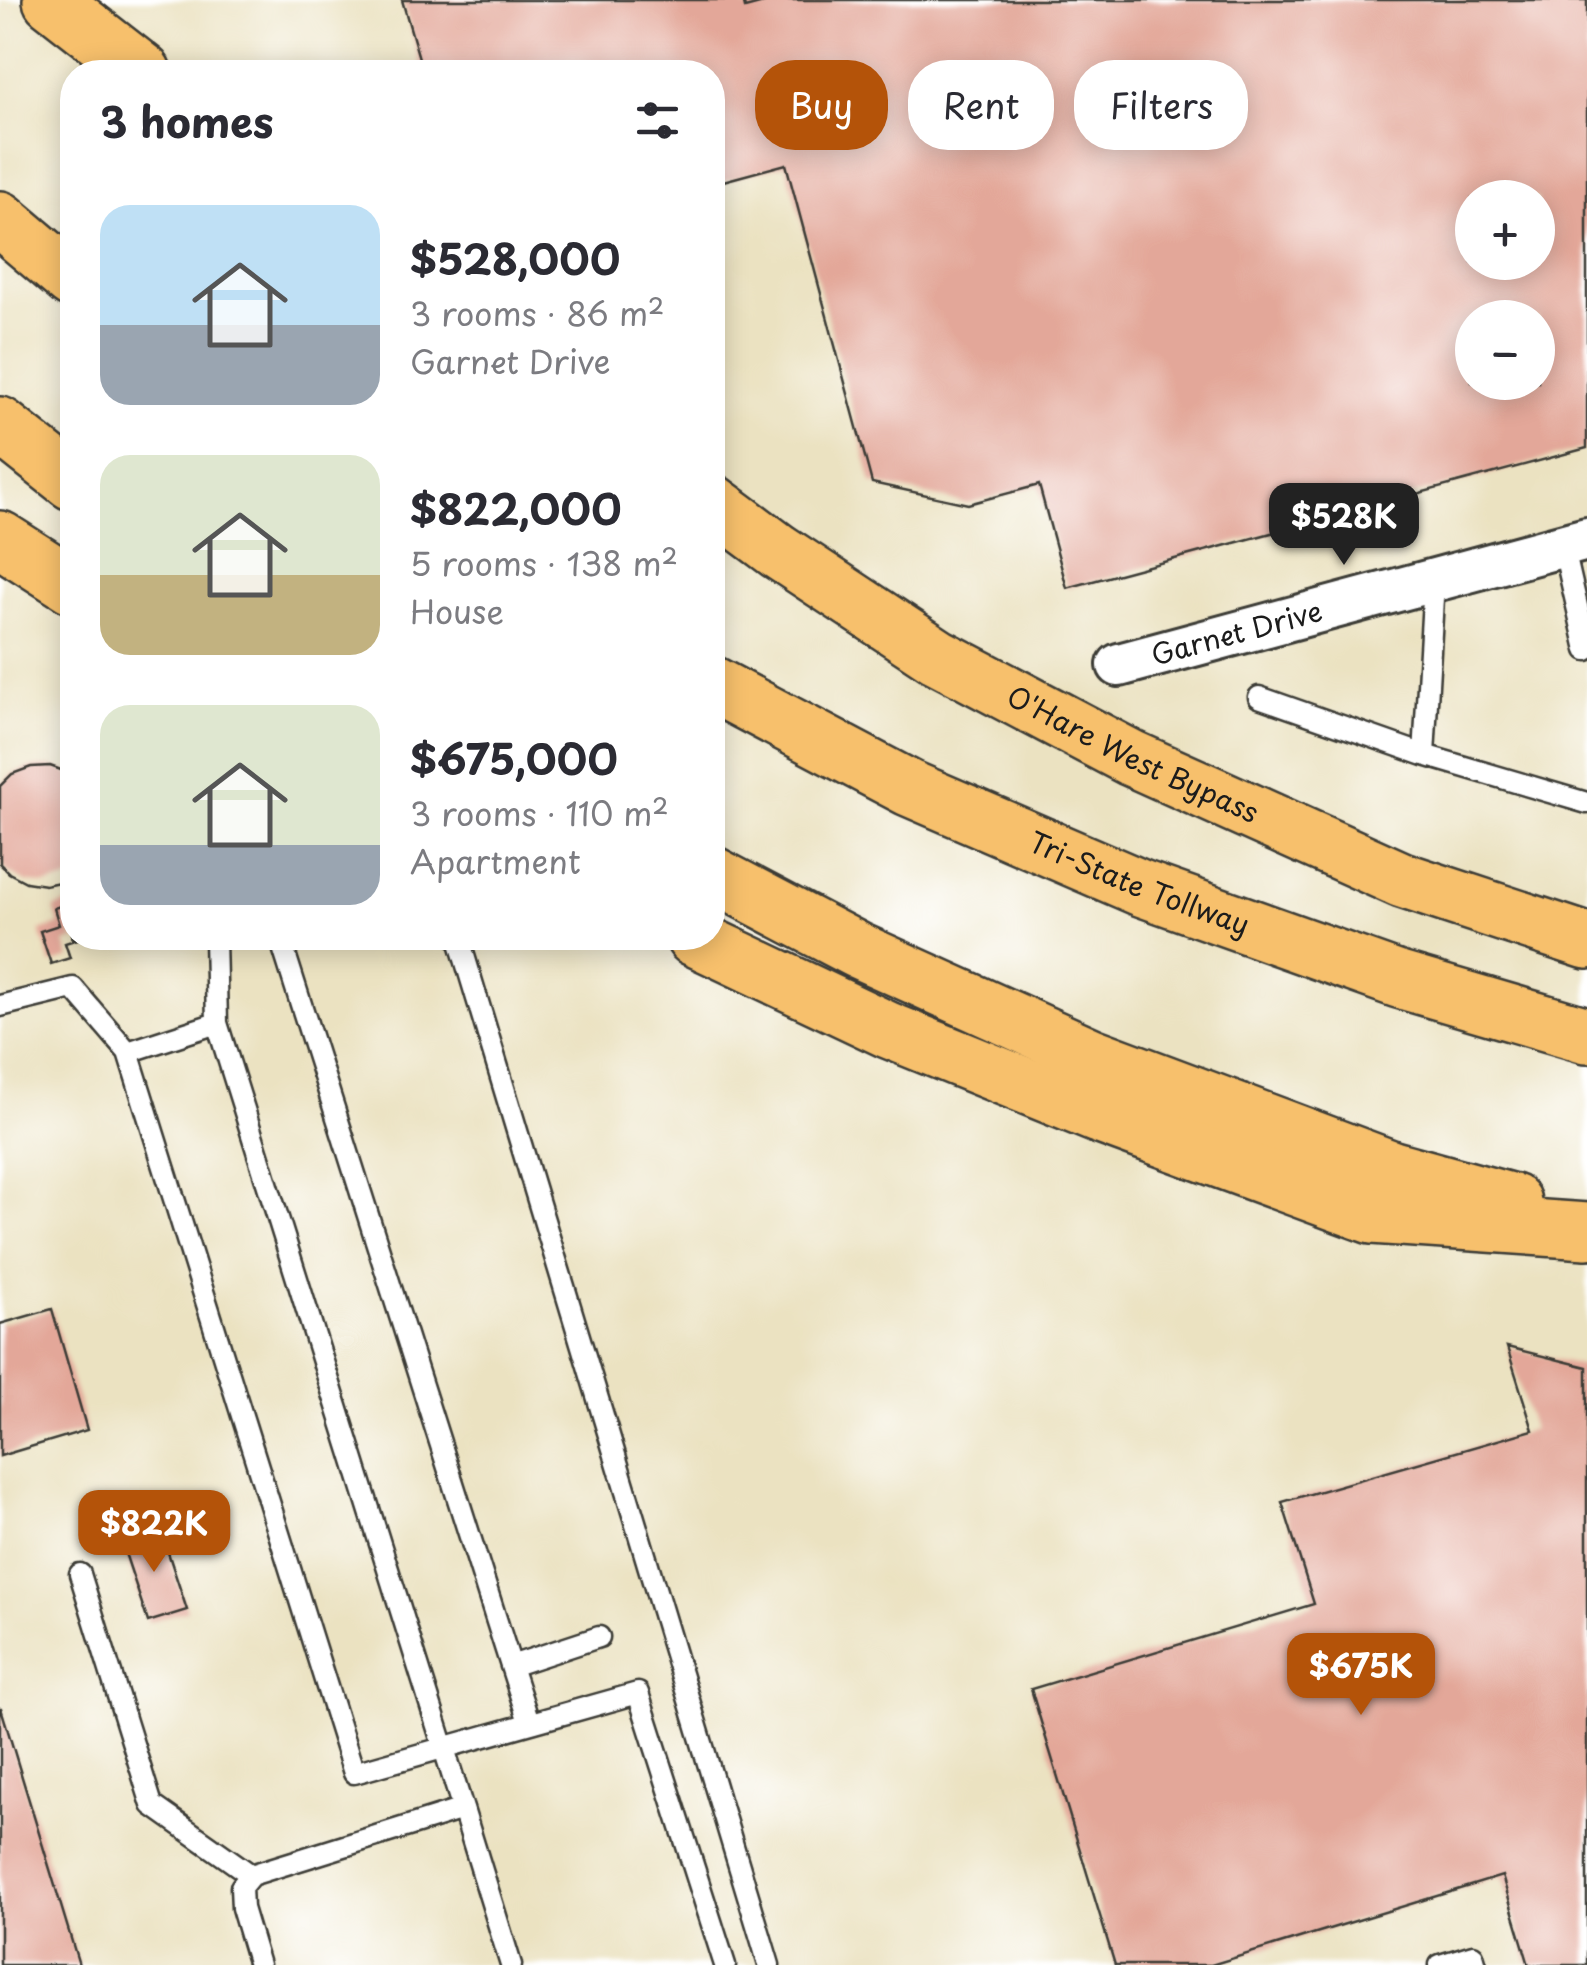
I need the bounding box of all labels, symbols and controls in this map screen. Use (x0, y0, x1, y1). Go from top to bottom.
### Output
chip: Buy (755, 60, 888, 150)
chip: Rent (908, 60, 1054, 150)
chip: Filters (1074, 60, 1248, 150)
text: 3 homes (100, 89, 273, 152)
icon: filters (630, 93, 685, 148)
map controls (1455, 180, 1555, 400)
button: + (1455, 180, 1555, 280)
text: $528,000 (410, 226, 620, 289)
icon: home (180, 245, 300, 365)
text: 3 rooms · 86 m² (410, 289, 665, 337)
button: − (1455, 300, 1555, 400)
text: Garnet Drive (410, 337, 611, 385)
text: $822,000 (410, 476, 622, 539)
pin: $528K (1274, 483, 1414, 568)
text: $528K (1291, 491, 1397, 539)
icon: home (180, 495, 300, 615)
text: 5 rooms · 138 m² (410, 539, 678, 587)
text: House (410, 587, 504, 635)
street label: Garnet Drive (1146, 588, 1327, 675)
street label: O'Hare West Bypass (1000, 674, 1266, 833)
text: $675,000 (410, 726, 618, 789)
icon: home (180, 745, 300, 865)
text: 3 rooms · 110 m² (410, 789, 669, 837)
street label: Tri-State Tollway (1023, 819, 1256, 945)
text: Apartment (410, 837, 581, 885)
pin: $822K (84, 1490, 224, 1575)
text: $822K (100, 1498, 208, 1546)
pin: $675K (1291, 1633, 1431, 1718)
text: $675K (1309, 1641, 1413, 1689)

